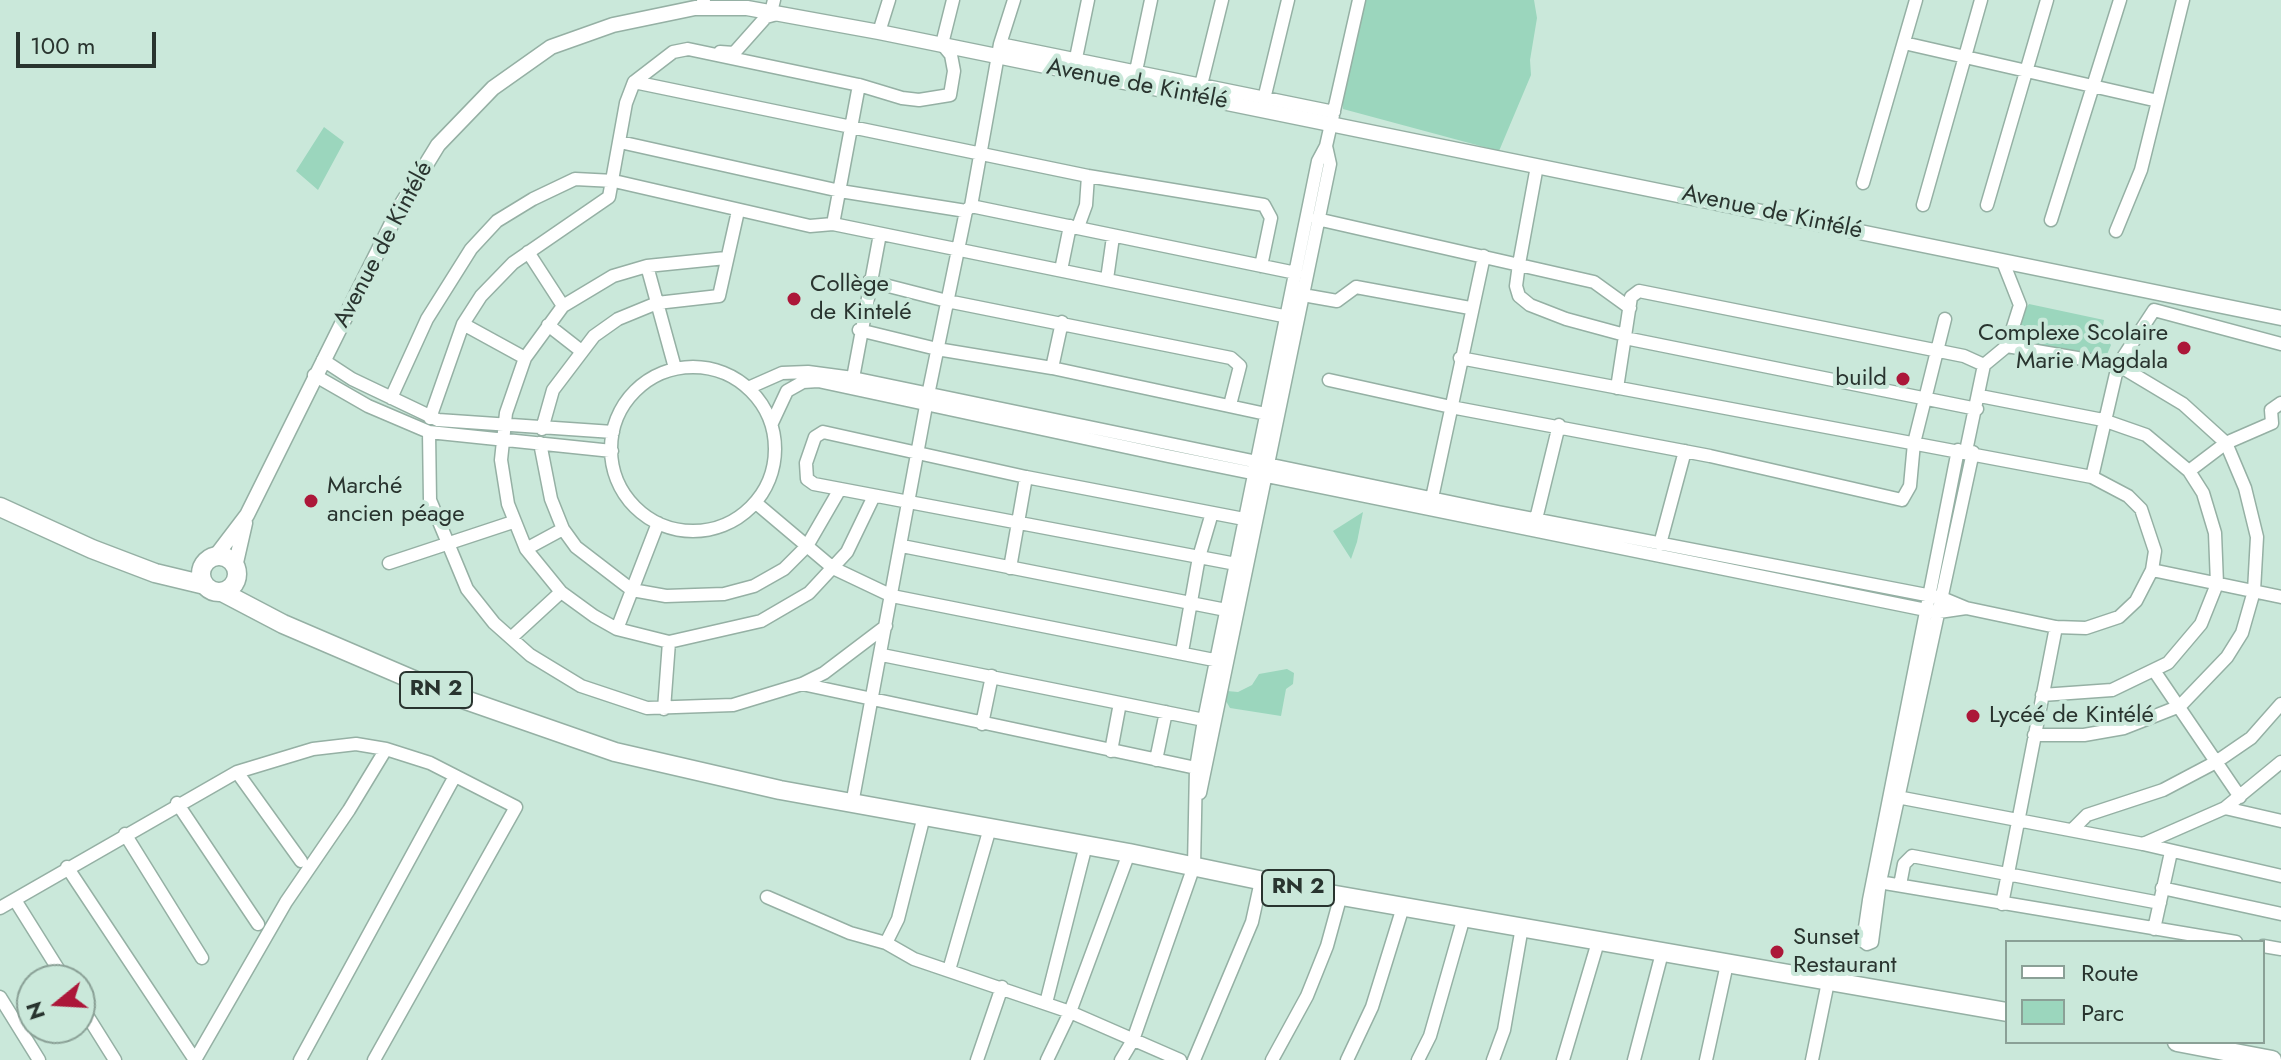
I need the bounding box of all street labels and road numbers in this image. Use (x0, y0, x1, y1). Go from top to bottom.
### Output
street label: Avenue de Kintélé (1044, 53, 1230, 117)
street label: Avenue de Kintélé (328, 157, 440, 333)
street label: Avenue de Kintélé (1679, 180, 1865, 246)
road number: RN 2 (400, 672, 472, 708)
road number: RN 2 (1262, 870, 1334, 906)

